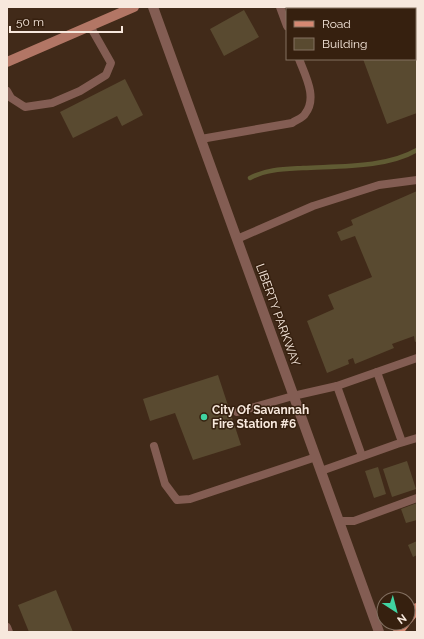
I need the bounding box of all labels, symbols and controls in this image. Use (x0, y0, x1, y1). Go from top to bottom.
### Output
scale bar (10, 8, 122, 34)
legend (286, 8, 416, 60)
text: 50 m (16, 15, 44, 29)
text: Road (322, 17, 351, 31)
text: Building (322, 37, 368, 51)
street label: LIBERTY PARKWAY (253, 262, 303, 368)
place label: City Of Savannah Fire Station #6 (212, 403, 309, 431)
marker: City Of Savannah Fire Station #6 (199, 412, 209, 422)
north arrow (376, 591, 416, 631)
text: N (394, 611, 409, 626)

